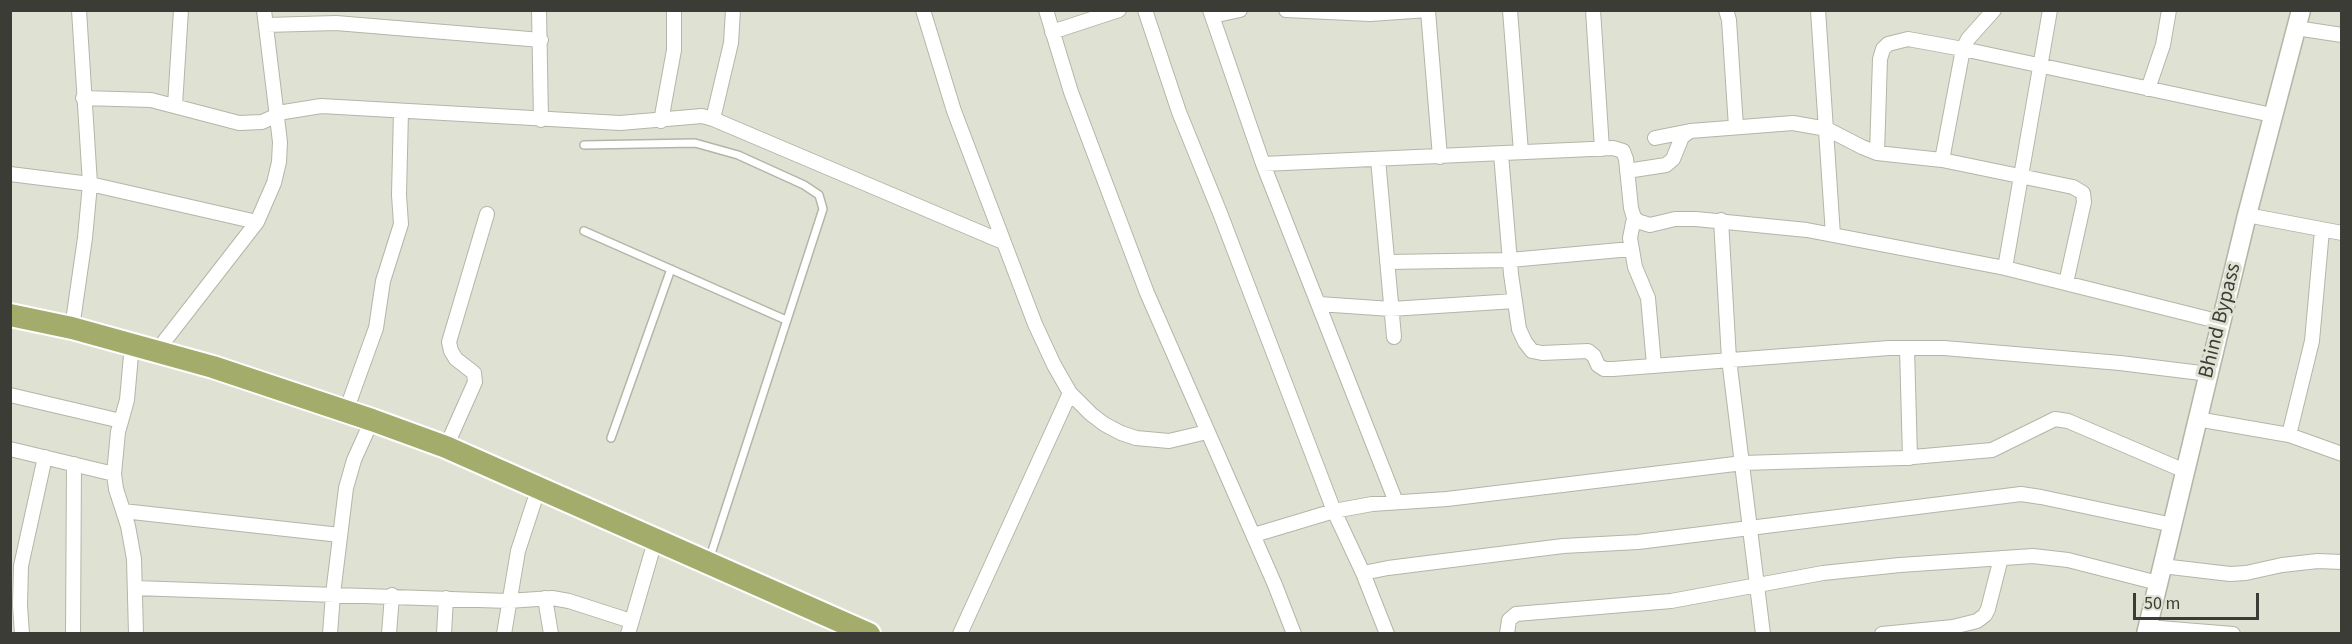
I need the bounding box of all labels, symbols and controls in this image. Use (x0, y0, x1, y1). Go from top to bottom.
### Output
street label: Bhind Bypass (2195, 261, 2247, 381)
scale bar (2136, 581, 2262, 619)
text: 50 m (2144, 591, 2180, 616)

